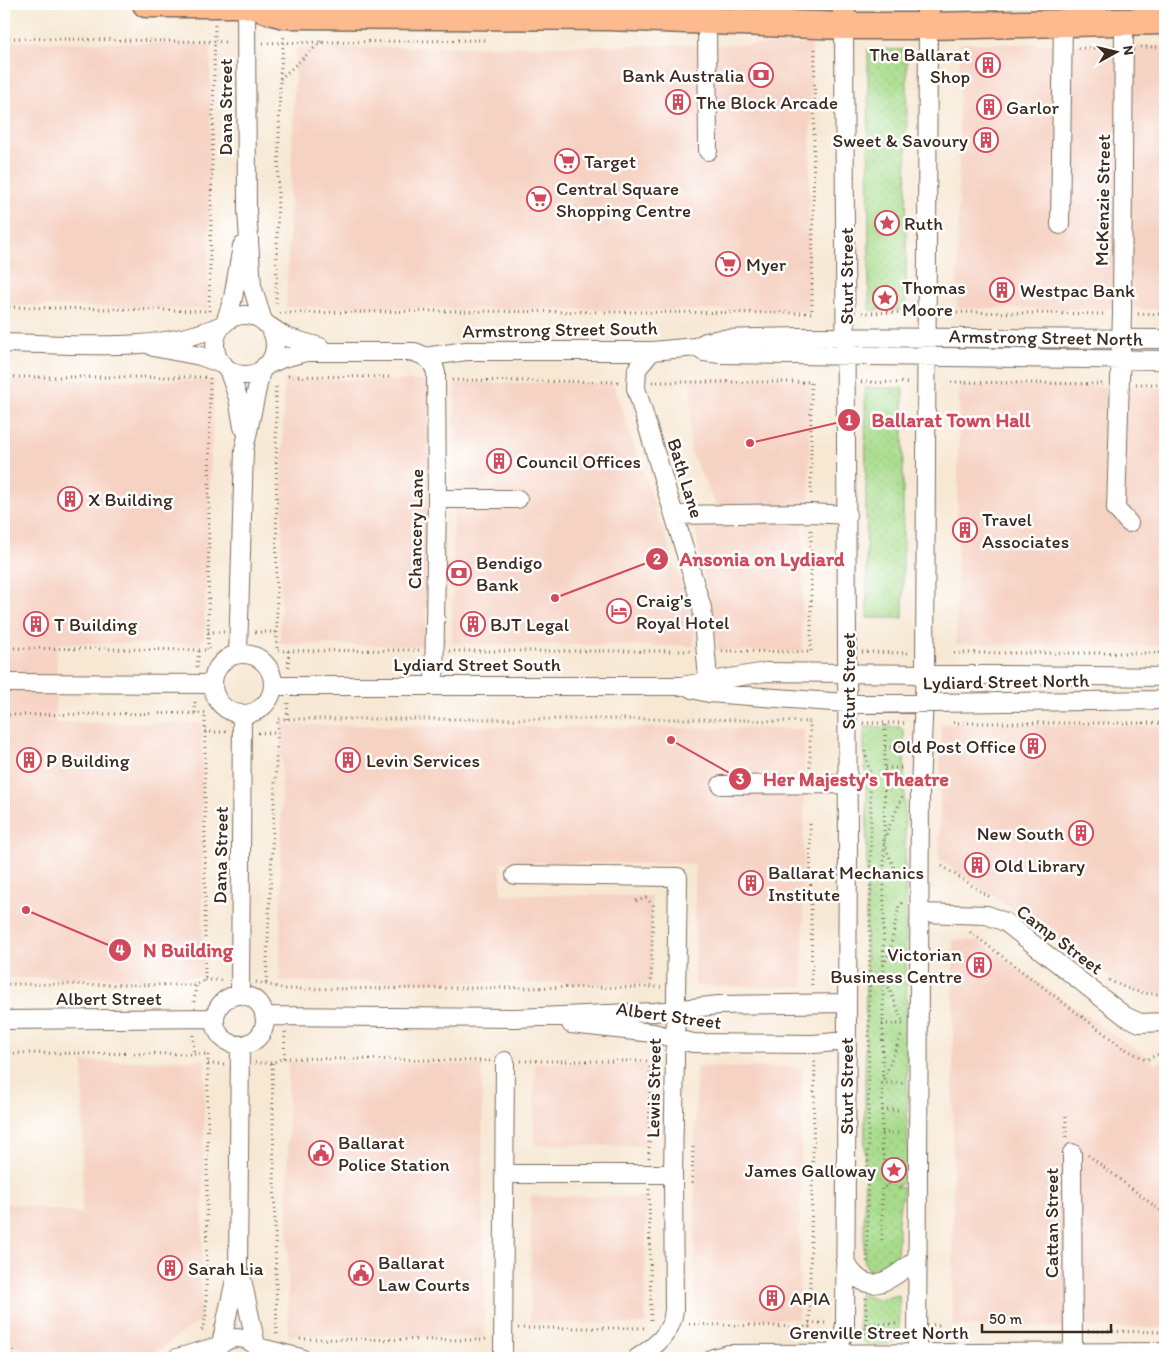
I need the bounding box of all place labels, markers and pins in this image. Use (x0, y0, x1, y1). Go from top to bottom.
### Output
place label: The Ballarat Shop (869, 43, 970, 88)
building icon: The Ballarat Shop (975, 52, 1001, 78)
bank icon: Bank Australia (748, 62, 774, 88)
place label: Bank Australia (622, 64, 744, 87)
building icon: The Block Arcade (665, 89, 691, 115)
place label: The Block Arcade (696, 91, 838, 114)
building icon: Garlor (976, 94, 1002, 120)
place label: Garlor (1006, 96, 1060, 119)
building icon: Sweet & Savoury (973, 127, 999, 153)
place label: Sweet & Savoury (832, 129, 968, 152)
supermarket icon: Target (554, 148, 580, 174)
place label: Target (584, 150, 636, 173)
place label: Central Square Shopping Centre (556, 177, 691, 222)
supermarket icon: Central Square Shopping Centre (526, 186, 552, 212)
place icon: Ruth (874, 210, 900, 236)
place label: Ruth (904, 212, 943, 235)
supermarket icon: Myer (715, 251, 741, 277)
place label: Myer (746, 253, 787, 276)
place label: Thomas Moore (902, 276, 966, 321)
building icon: Westpac Bank (989, 277, 1015, 303)
place label: Westpac Bank (1020, 279, 1135, 302)
place icon: Thomas Moore (872, 285, 898, 311)
callout: Ballarat Town Hall (837, 402, 1040, 437)
building icon: Council Offices (486, 448, 512, 474)
place label: Council Offices (516, 450, 641, 473)
building icon: X Building (57, 486, 83, 512)
place label: X Building (88, 488, 173, 511)
place label: Travel Associates (982, 508, 1069, 553)
building icon: Travel Associates (952, 517, 978, 543)
callout: Ansonia on Lydiard (645, 541, 854, 576)
place label: Bendigo Bank (476, 551, 543, 596)
bank icon: Bendigo Bank (446, 560, 472, 586)
place label: Craig's Royal Hotel (636, 589, 730, 634)
hotel icon: Craig's Royal Hotel (606, 598, 632, 624)
building icon: T Building (23, 611, 49, 637)
building icon: BJT Legal (460, 611, 486, 637)
place label: T Building (54, 613, 137, 636)
place label: BJT Legal (490, 613, 570, 636)
building icon: Old Post Office (1020, 733, 1046, 759)
place label: Old Post Office (892, 735, 1016, 758)
building icon: P Building (16, 747, 42, 773)
building icon: Levin Services (335, 747, 361, 773)
place label: P Building (46, 749, 130, 772)
place label: Levin Services (366, 749, 480, 772)
callout: Her Majesty's Theatre (728, 761, 959, 796)
building icon: New South (1068, 820, 1094, 846)
place label: New South (977, 822, 1064, 845)
building icon: Old Library (964, 852, 990, 878)
place label: Old Library (994, 854, 1085, 877)
place label: Ballarat Mechanics Institute (768, 861, 924, 906)
building icon: Ballarat Mechanics Institute (738, 870, 764, 896)
callout: N Building (108, 932, 243, 967)
place label: Victorian Business Centre (830, 943, 962, 988)
building icon: Victorian Business Centre (966, 952, 992, 978)
place label: Ballarat Police Station (338, 1131, 450, 1176)
public building icon: Ballarat Police Station (308, 1140, 334, 1166)
place icon: James Galloway (881, 1157, 907, 1183)
place label: James Galloway (745, 1159, 876, 1182)
place label: Ballarat Law Courts (378, 1251, 470, 1296)
building icon: Sarah Lia (157, 1255, 183, 1281)
place label: Sarah Lia (188, 1257, 264, 1280)
public building icon: Ballarat Law Courts (348, 1260, 374, 1286)
building icon: APIA (759, 1285, 785, 1311)
place label: APIA (790, 1287, 830, 1310)

